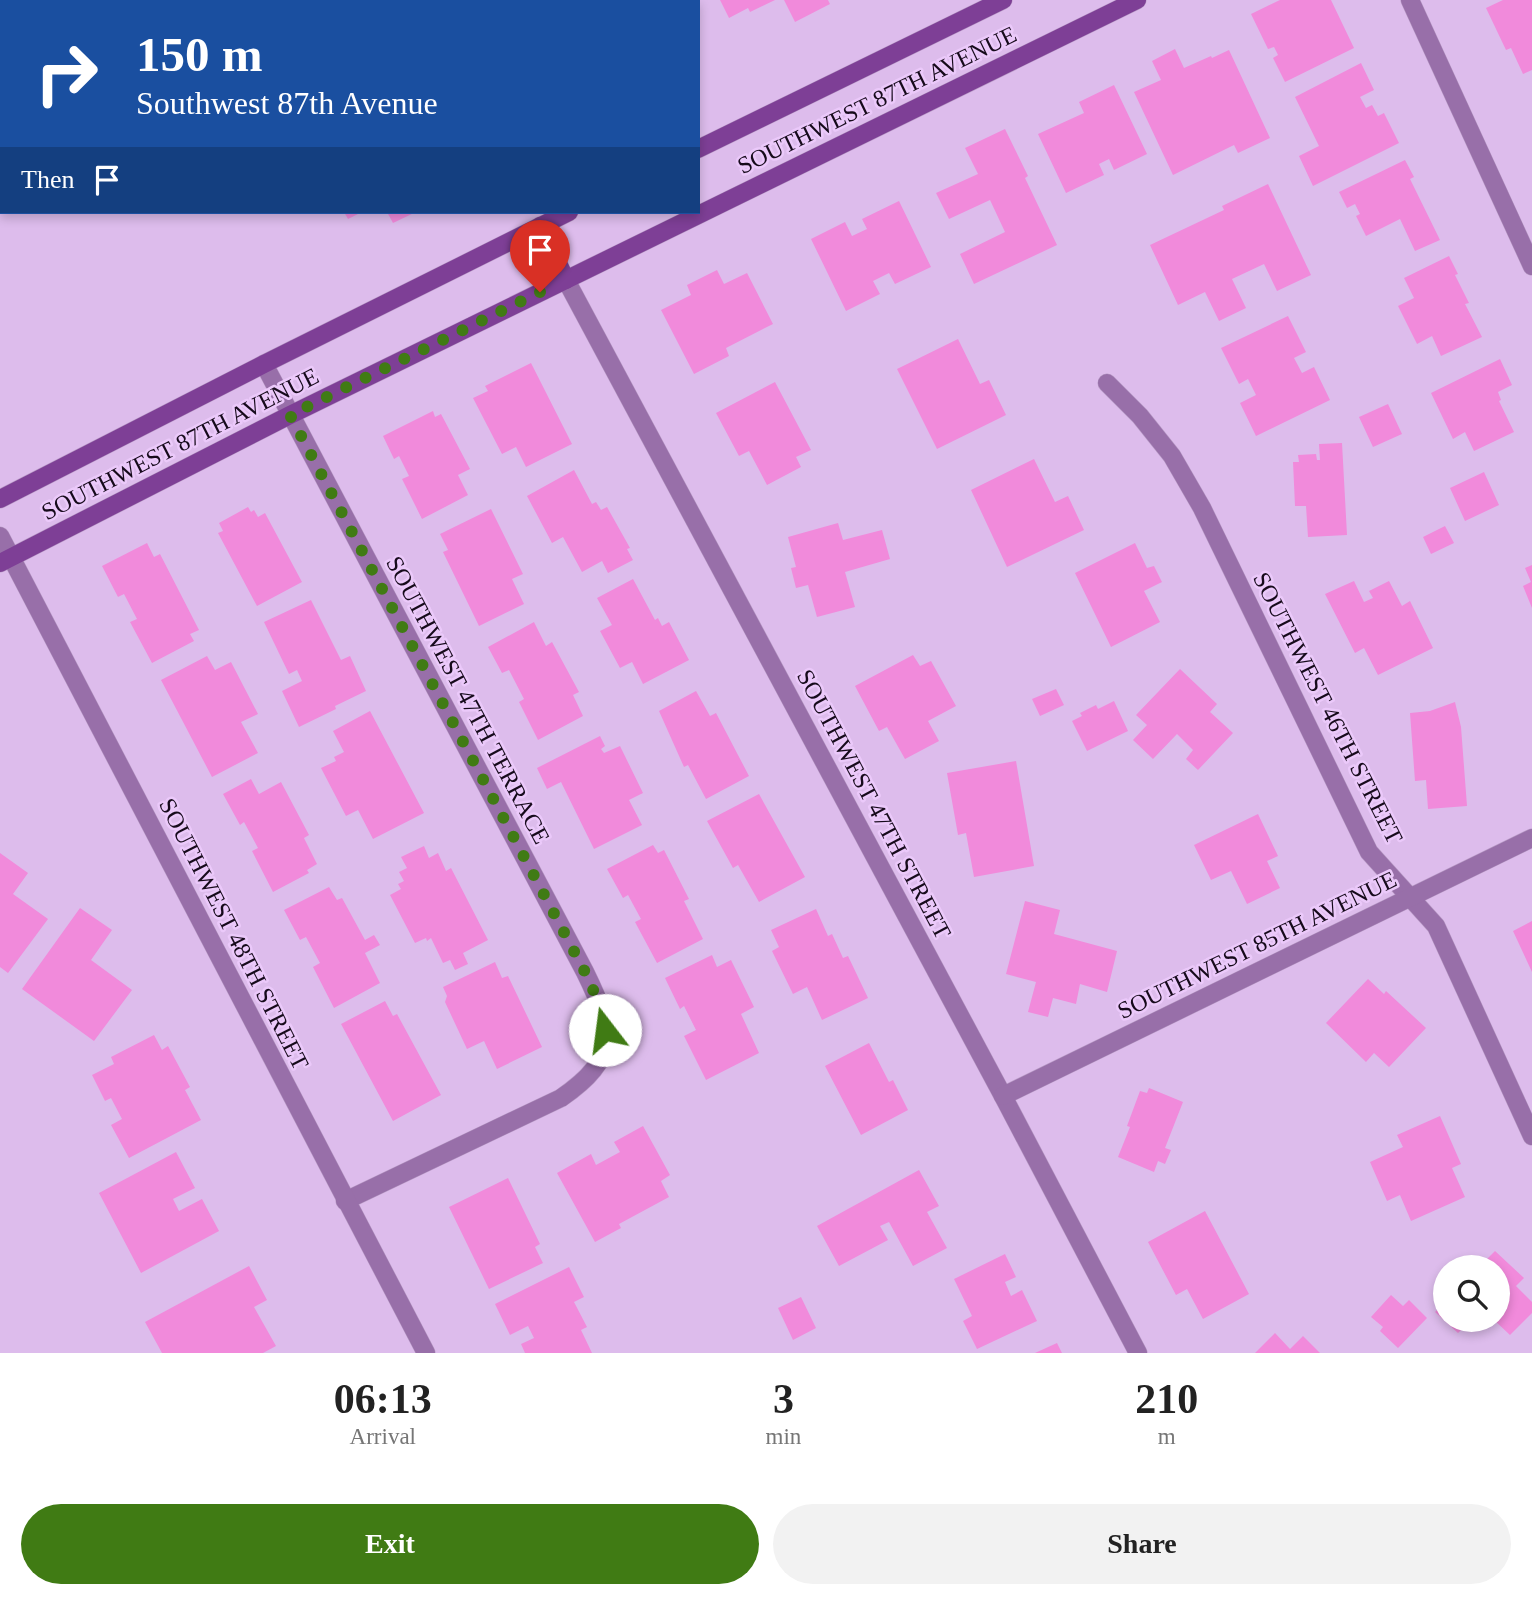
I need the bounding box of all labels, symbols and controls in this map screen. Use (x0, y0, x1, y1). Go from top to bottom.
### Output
street label: SOUTHWEST 87TH AVENUE (733, 21, 1021, 179)
text: 150 m (136, 27, 263, 82)
icon: right (21, 28, 112, 119)
text: Southwest 87th Avenue (136, 85, 438, 121)
icon: arrive (88, 161, 126, 199)
text: Then (21, 165, 74, 194)
pin (510, 220, 570, 292)
icon: arrive (521, 231, 559, 269)
street label: SOUTHWEST 87TH AVENUE (37, 363, 323, 525)
street label: SOUTHWEST 47TH TERRACE (381, 552, 555, 848)
street label: SOUTHWEST 46TH STREET (1248, 568, 1408, 848)
street label: SOUTHWEST 47TH STREET (792, 665, 956, 943)
street label: SOUTHWEST 48TH STREET (154, 794, 314, 1074)
street label: SOUTHWEST 85TH AVENUE (1113, 866, 1401, 1024)
position arrow (568, 993, 642, 1067)
map controls (1433, 1255, 1510, 1332)
button: search (1433, 1255, 1510, 1332)
text: 06:13 (334, 1376, 432, 1422)
text: 3 (773, 1376, 794, 1422)
text: 210 (1135, 1376, 1198, 1422)
text: Arrival (350, 1424, 416, 1449)
text: min (766, 1424, 801, 1449)
text: m (1158, 1424, 1176, 1449)
button: Exit (21, 1504, 759, 1584)
button: Share (773, 1504, 1511, 1584)

